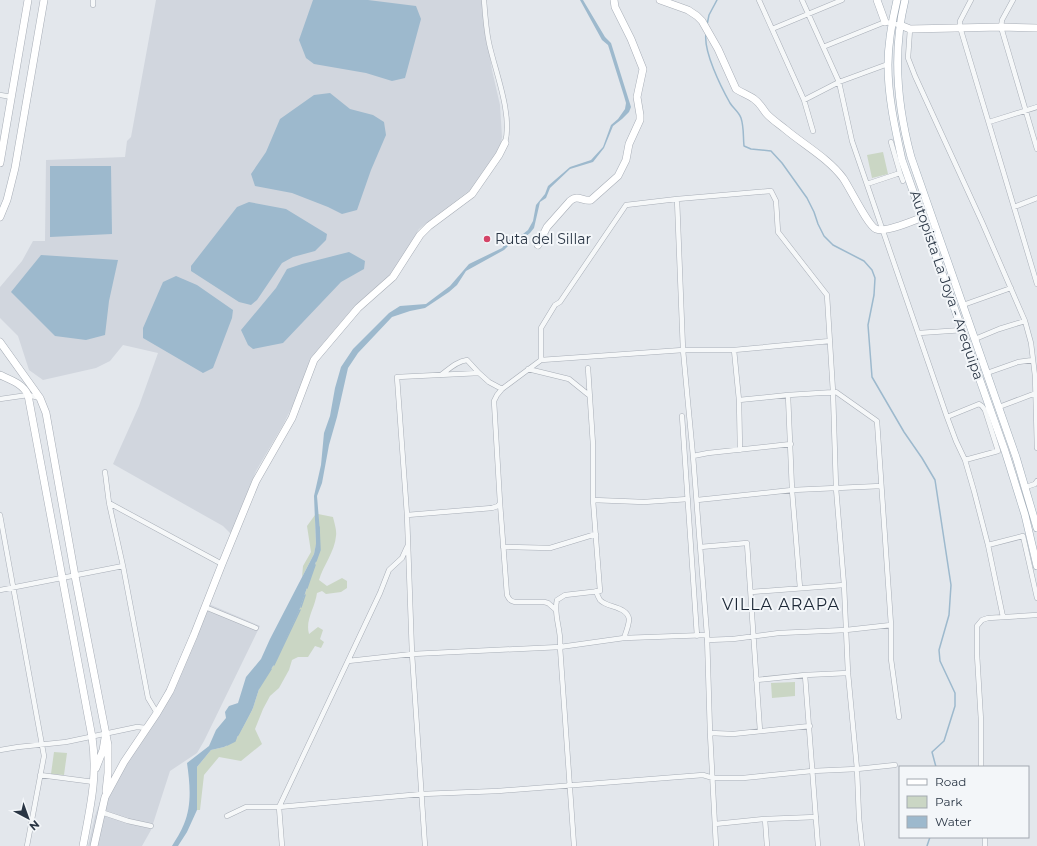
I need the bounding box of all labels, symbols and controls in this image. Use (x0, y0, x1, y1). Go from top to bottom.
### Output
street label: Autopista La Joya - Arequipa (906, 188, 988, 382)
place label: Ruta del Sillar (495, 230, 591, 248)
marker: Ruta del Sillar (482, 234, 492, 244)
district label: VILLA ARAPA (722, 595, 840, 614)
legend (899, 766, 1029, 838)
text: Road (935, 774, 966, 789)
text: Park (935, 794, 963, 809)
north arrow (8, 798, 48, 838)
text: Water (935, 814, 972, 829)
text: N (27, 817, 43, 834)

